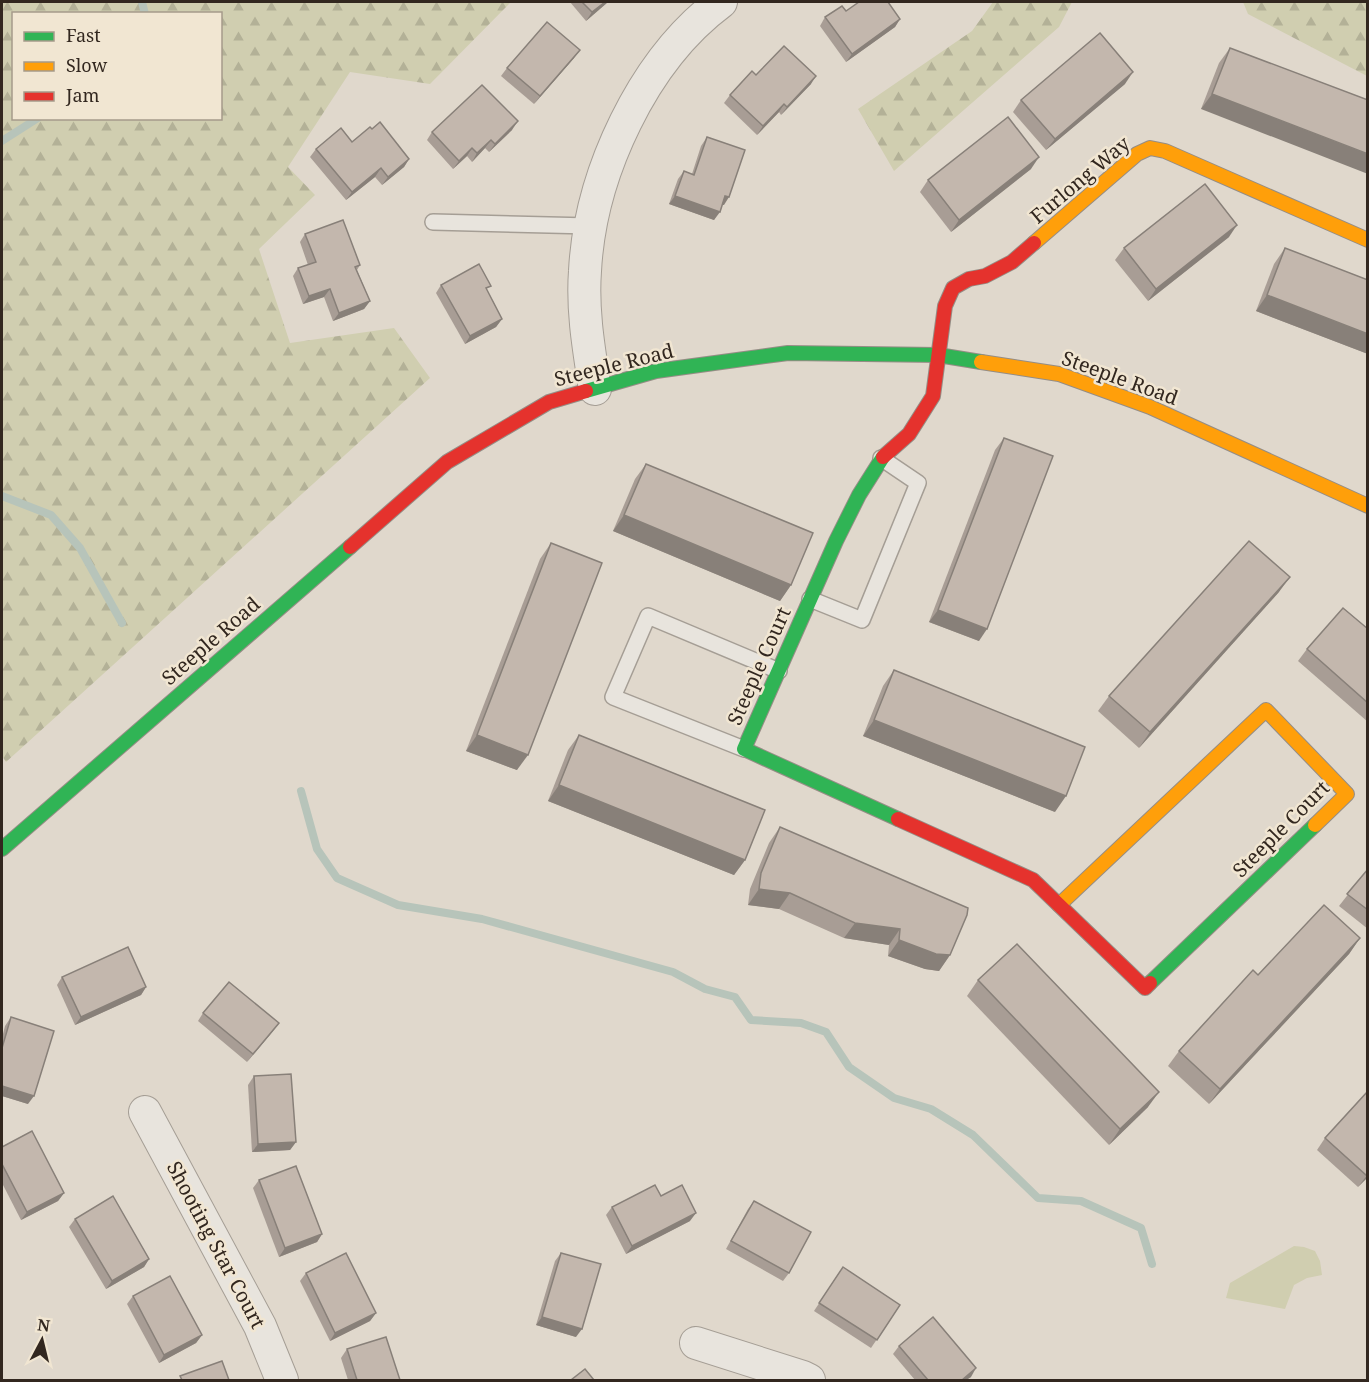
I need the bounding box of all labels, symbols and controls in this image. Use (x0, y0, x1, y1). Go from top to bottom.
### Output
legend (12, 12, 222, 120)
text: Fast (66, 23, 101, 47)
text: Slow (66, 53, 108, 77)
text: Jam (65, 83, 100, 107)
street label: Furlong Way (1024, 130, 1136, 229)
street label: Steeple Road (551, 337, 676, 392)
street label: Steeple Road (1058, 344, 1182, 411)
street label: Steeple Road (156, 590, 266, 691)
street label: Steeple Court (720, 602, 797, 729)
street label: Steeple Court (1226, 774, 1335, 883)
street label: Shooting Star Court (161, 1156, 272, 1333)
north arrow (12, 1310, 72, 1370)
text: N (36, 1313, 52, 1337)

